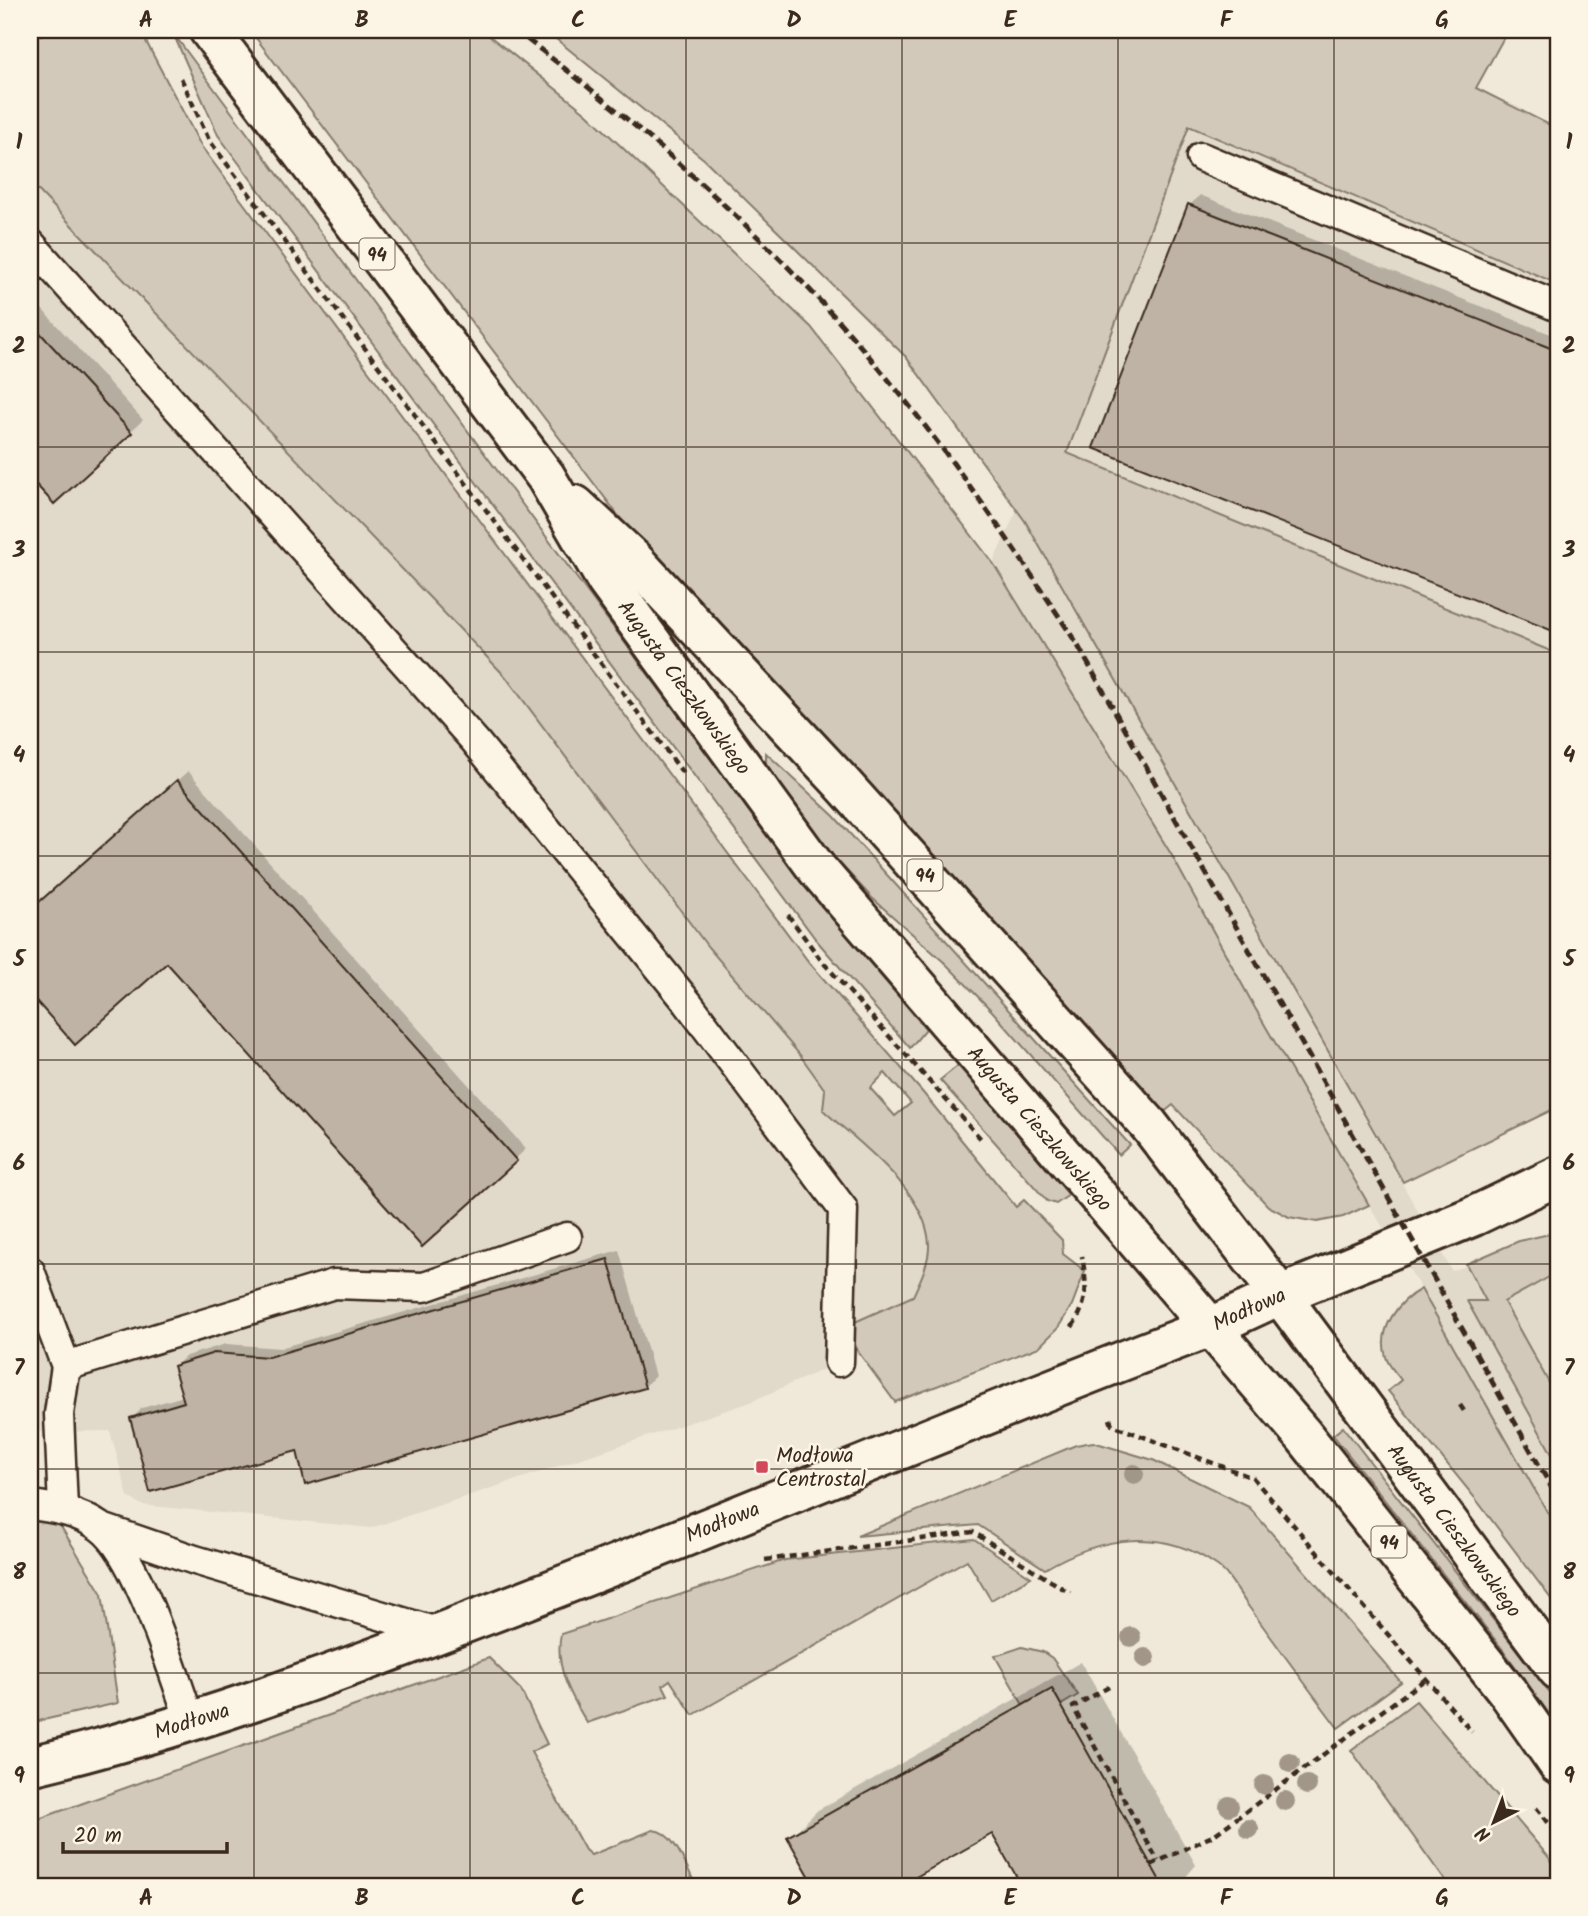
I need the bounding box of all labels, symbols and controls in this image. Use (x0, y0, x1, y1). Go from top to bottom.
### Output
text: A (139, 3, 153, 39)
text: B (355, 3, 369, 39)
text: C (571, 3, 585, 39)
text: D (786, 3, 802, 39)
text: E (1004, 3, 1018, 39)
text: F (1220, 3, 1234, 39)
text: G (1435, 3, 1449, 39)
text: 1 (16, 125, 23, 161)
text: 1 (1566, 125, 1573, 161)
road number: 94 (360, 238, 394, 270)
text: 2 (12, 329, 26, 365)
text: 2 (1562, 329, 1576, 365)
text: 3 (12, 533, 26, 569)
text: 3 (1562, 533, 1576, 569)
street label: Augusta Cieszkowskiego (608, 594, 758, 783)
text: 4 (13, 738, 26, 774)
text: 4 (1563, 738, 1576, 774)
road number: 94 (908, 860, 942, 890)
text: 5 (12, 942, 27, 978)
text: 5 (1562, 942, 1577, 978)
street label: Augusta Cieszkowskiego (958, 1039, 1120, 1220)
text: 6 (13, 1146, 25, 1182)
text: 6 (1563, 1146, 1575, 1182)
street label: Modłowa (1207, 1280, 1292, 1341)
text: 7 (14, 1351, 26, 1387)
text: 7 (1564, 1351, 1576, 1387)
street label: Augusta Cieszkowskiego (1378, 1437, 1529, 1626)
place label: Modłowa Centrostal (776, 1440, 866, 1497)
marker: Modłowa Centrostal (754, 1459, 770, 1475)
street label: Modłowa (681, 1493, 765, 1553)
road number: 94 (1372, 1526, 1406, 1558)
text: 8 (12, 1555, 26, 1591)
text: 8 (1562, 1555, 1576, 1591)
street label: Modłowa (150, 1695, 234, 1750)
text: 9 (13, 1759, 25, 1795)
text: 9 (1563, 1759, 1575, 1795)
north arrow (1458, 1786, 1528, 1856)
scale bar (63, 1811, 228, 1855)
text: N (1469, 1818, 1498, 1848)
text: 20 m (74, 1820, 122, 1853)
text: A (139, 1881, 153, 1916)
text: B (355, 1881, 369, 1916)
text: C (571, 1881, 585, 1916)
text: D (786, 1881, 802, 1916)
text: E (1004, 1881, 1018, 1916)
text: F (1220, 1881, 1234, 1916)
text: G (1435, 1881, 1449, 1916)

